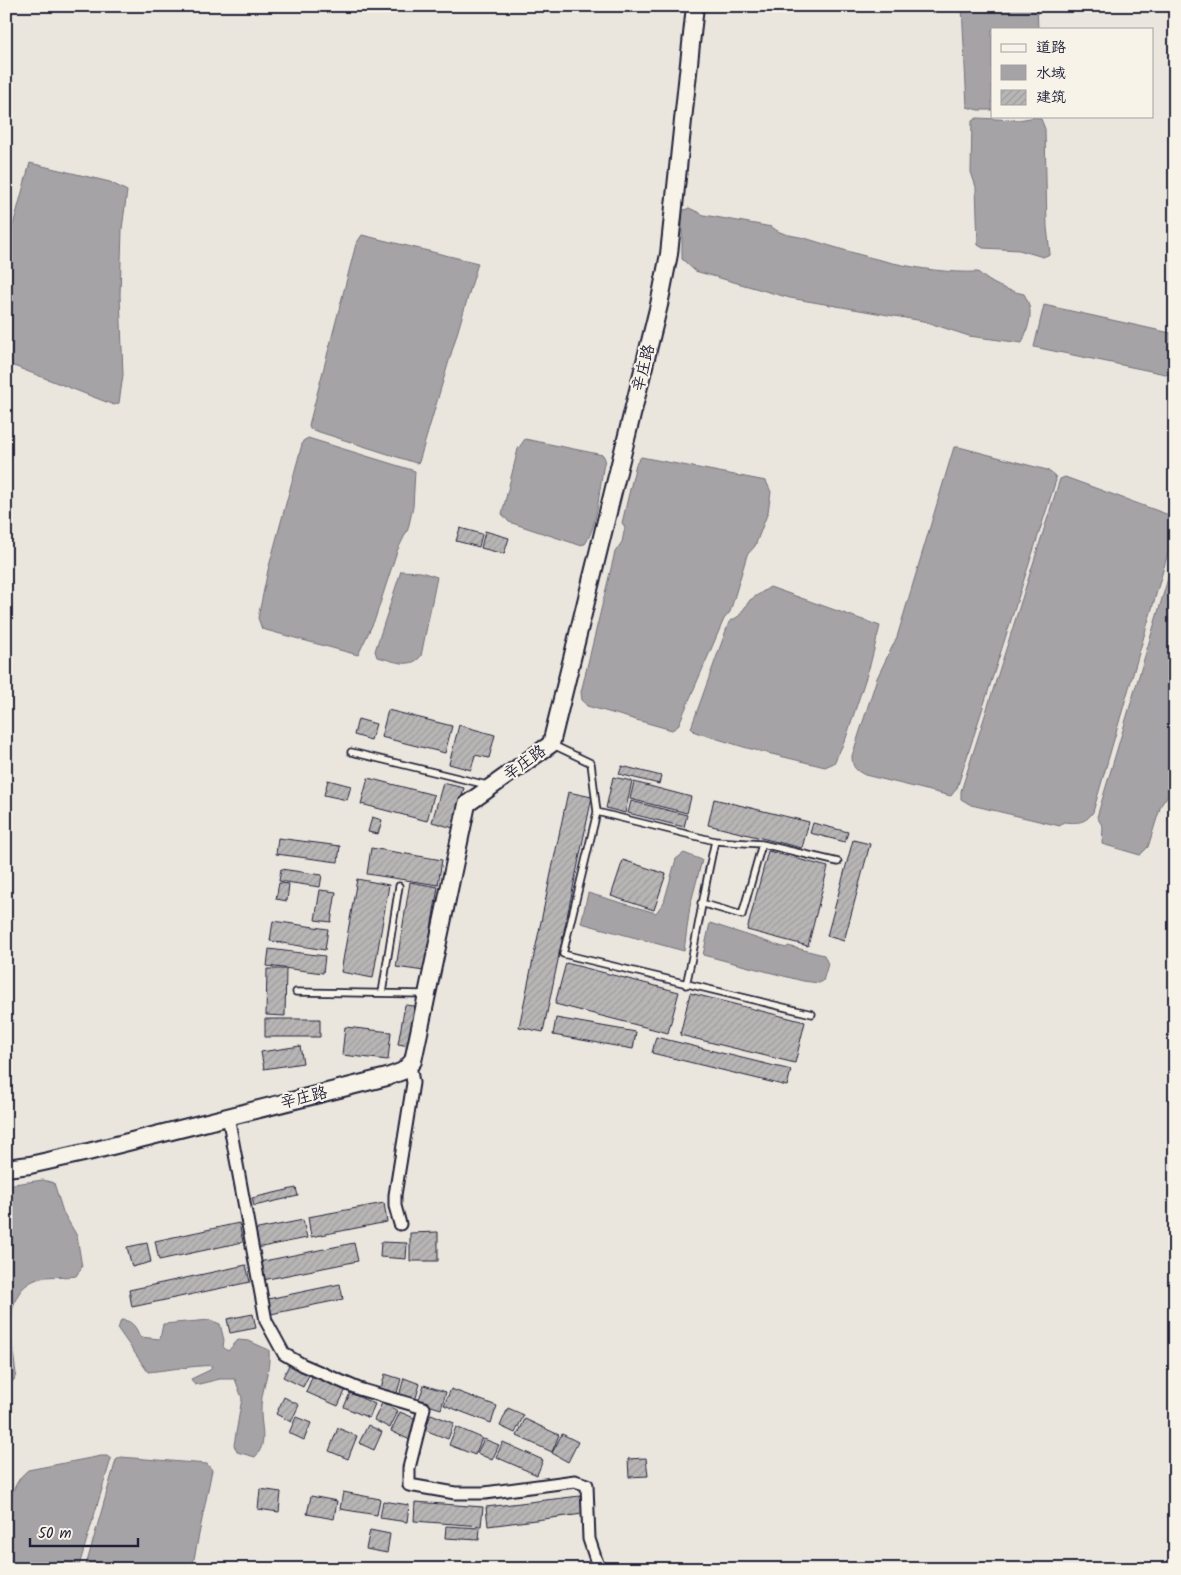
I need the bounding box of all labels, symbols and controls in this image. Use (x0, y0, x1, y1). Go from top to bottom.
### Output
legend (991, 28, 1154, 118)
text: 道路 (1036, 36, 1066, 60)
text: 水域 (1036, 62, 1066, 86)
text: 建筑 (1036, 86, 1066, 110)
street label: 辛庄路 (626, 342, 662, 394)
street label: 辛庄路 (498, 739, 552, 787)
street label: 辛庄路 (278, 1080, 330, 1116)
scale bar (30, 1515, 138, 1547)
text: 50 m (38, 1522, 72, 1546)

